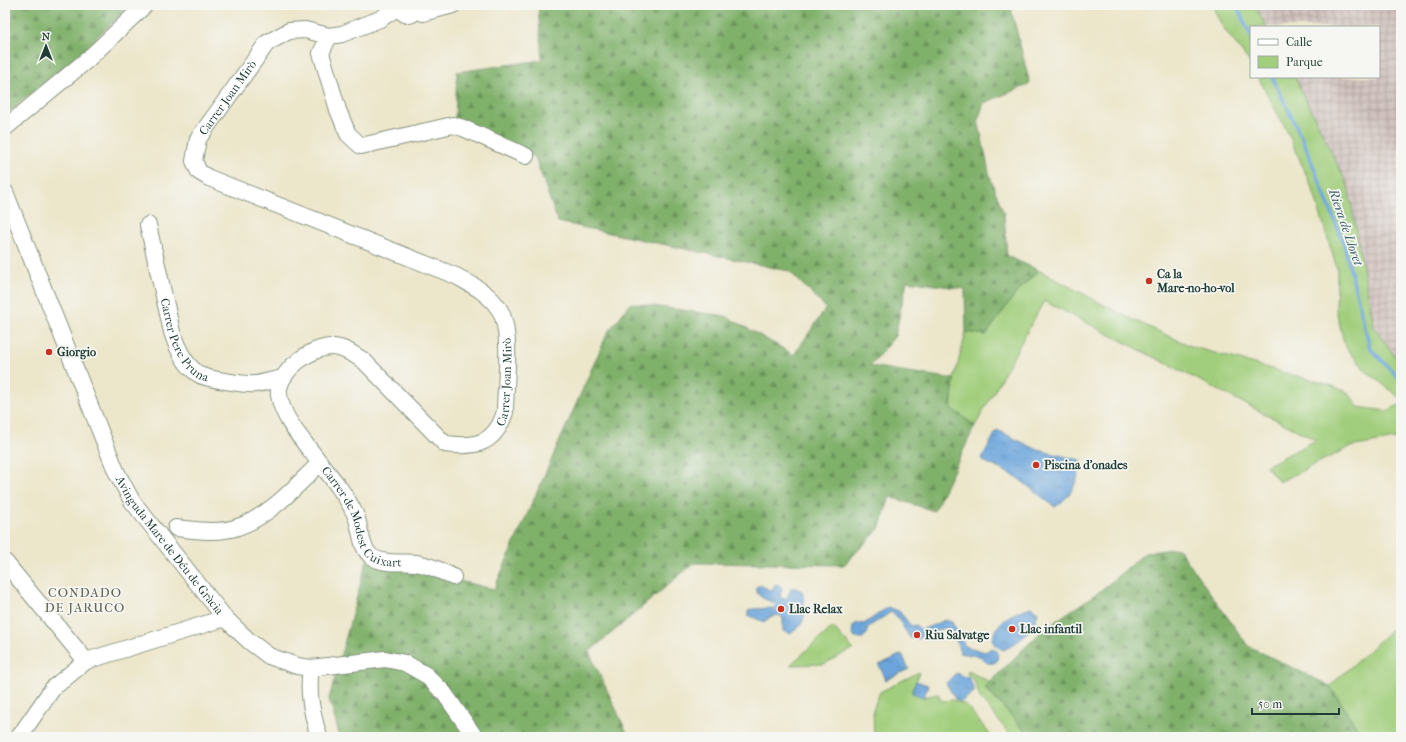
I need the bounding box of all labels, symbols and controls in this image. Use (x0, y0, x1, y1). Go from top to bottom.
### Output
north arrow (26, 26, 66, 66)
legend (1250, 26, 1380, 78)
text: N (42, 30, 51, 43)
text: Calle (1286, 35, 1312, 49)
text: Parque (1286, 55, 1323, 69)
street label: Carrer Joan Mirò (196, 58, 259, 138)
water label: Riera de Lloret (1326, 186, 1366, 268)
place label: Ca la Mare-no-ho-vol (1156, 267, 1235, 295)
marker: Ca la Mare-no-ho-vol (1144, 276, 1154, 286)
street label: Carrer Pere Pruna (158, 297, 210, 385)
street label: Carrer Joan Mirò (493, 337, 514, 428)
place label: Giorgio (57, 345, 96, 360)
marker: Giorgio (44, 347, 54, 357)
place label: Piscina d'onades (1044, 458, 1128, 472)
marker: Piscina d'onades (1031, 460, 1041, 470)
street label: Carrer de Modest Cuixart (319, 464, 402, 570)
street label: Avinguda Mare de Déu de Gràcia (112, 473, 227, 618)
district label: CONDADO DE JARUCO (45, 585, 125, 615)
place label: Llac Relax (789, 602, 843, 616)
marker: Llac Relax (776, 604, 786, 614)
place label: Llac infantil (1020, 622, 1083, 636)
marker: Llac infantil (1007, 624, 1017, 634)
place label: Riu Salvatge (925, 628, 990, 643)
marker: Riu Salvatge (912, 630, 922, 640)
scale bar (1252, 690, 1339, 716)
text: 50 m (1258, 697, 1282, 711)

